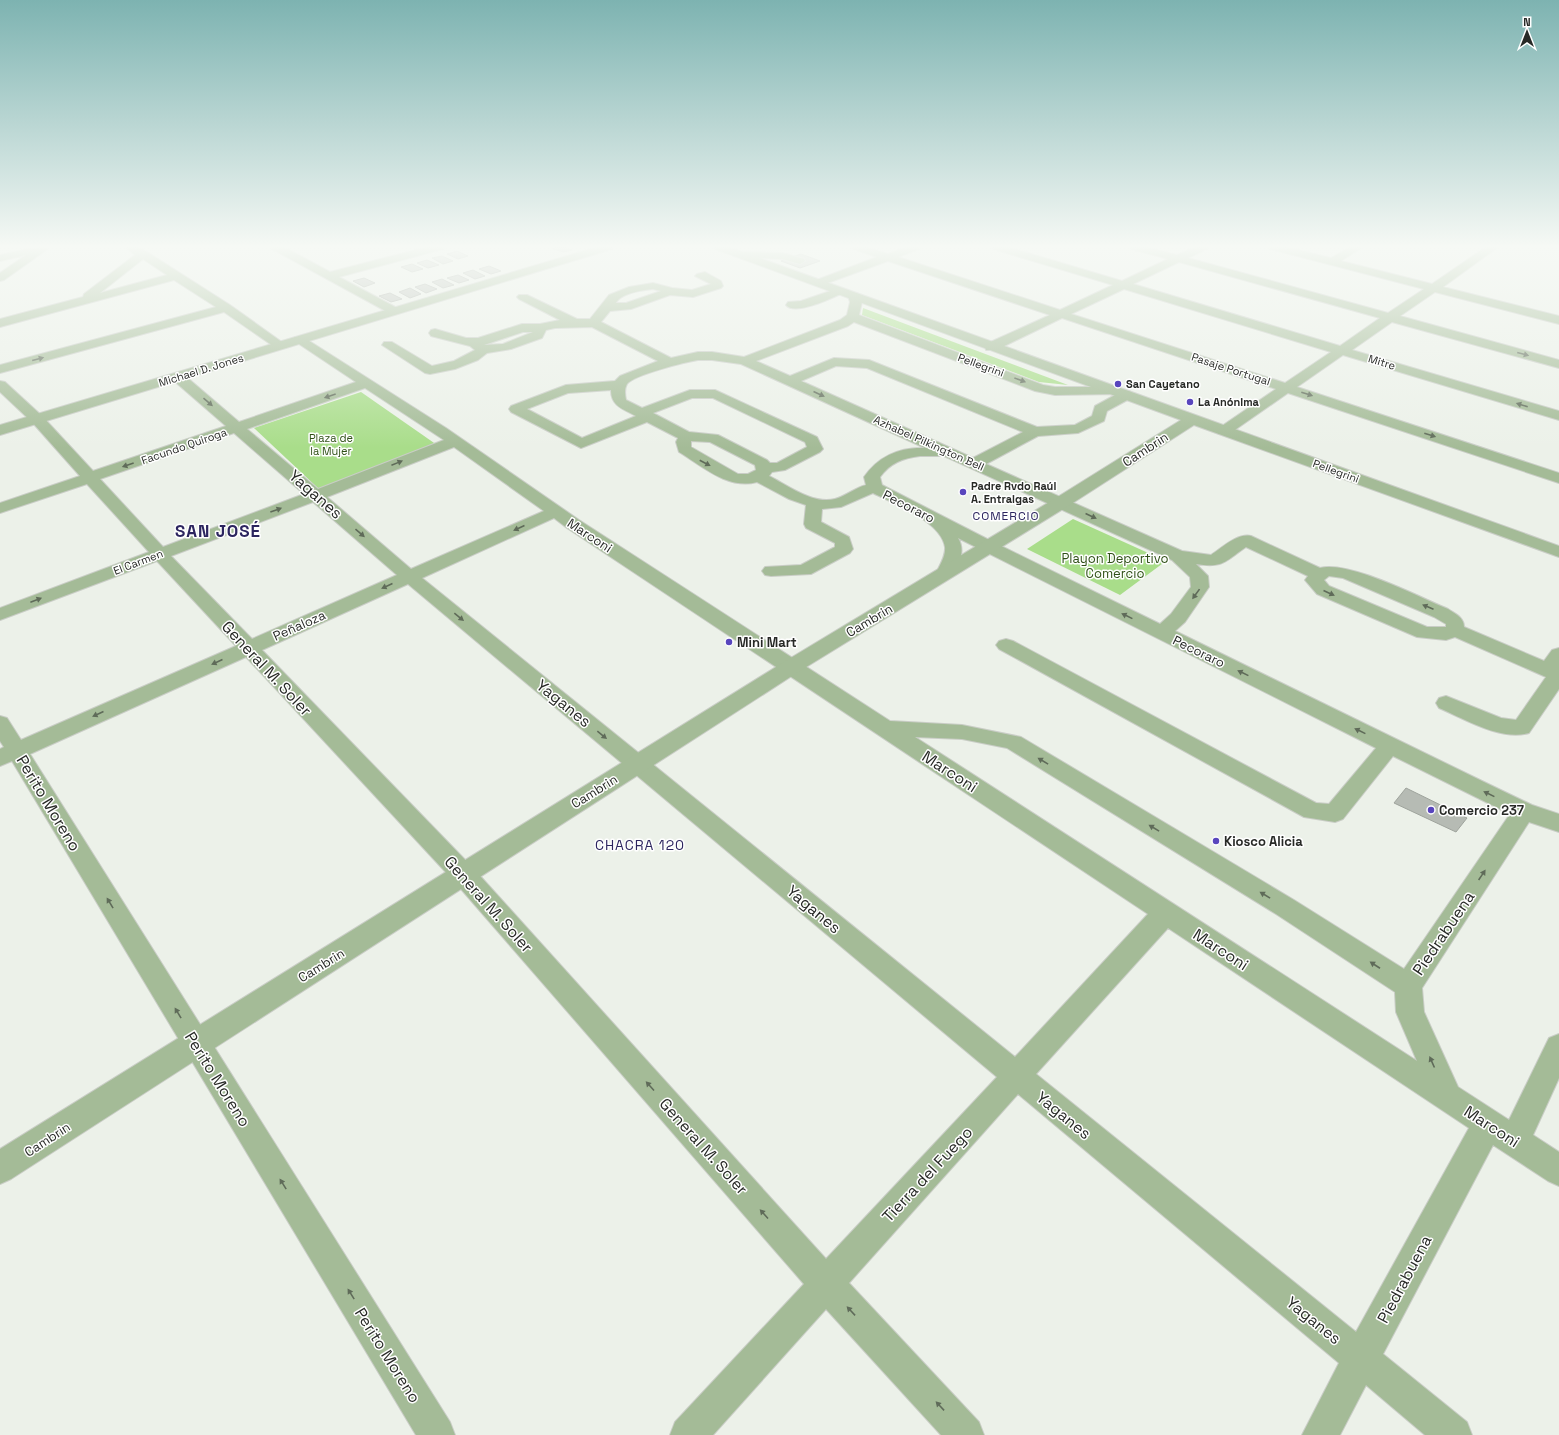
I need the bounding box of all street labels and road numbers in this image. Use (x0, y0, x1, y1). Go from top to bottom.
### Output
street label: Michael D. Jones (157, 350, 245, 390)
street label: Pellegrini (956, 350, 1006, 380)
street label: Pasaje Portugal (1190, 350, 1272, 388)
street label: Mitre (1367, 351, 1397, 373)
street label: Azhabel Pilkington Bell (871, 412, 987, 474)
street label: Facundo Quiroga (139, 425, 229, 467)
street label: Cambrin (1119, 428, 1171, 471)
street label: Pellegrini (1311, 456, 1361, 486)
street label: Yaganes (284, 465, 347, 524)
street label: Pecoraro (880, 486, 938, 527)
street label: Marconi (564, 515, 615, 556)
street label: El Carmen (111, 546, 165, 578)
street label: Cambrin (843, 600, 896, 641)
street label: Peñaloza (270, 606, 329, 645)
street label: General M. Soler (217, 616, 316, 720)
street label: Pecoraro (1170, 632, 1228, 671)
street label: Yaganes (532, 675, 595, 732)
street label: Marconi (918, 746, 981, 797)
street label: Perito Moreno (12, 751, 86, 855)
street label: Cambrin (568, 771, 621, 812)
street label: General M. Soler (440, 852, 538, 957)
street label: Yaganes (782, 881, 845, 938)
street label: Piedrabuena (1408, 887, 1479, 979)
street label: Marconi (1189, 924, 1252, 975)
street label: Cambrin (295, 945, 348, 986)
street label: Perito Moreno (180, 1028, 255, 1131)
street label: Yaganes (1032, 1087, 1095, 1144)
street label: General M. Soler (655, 1094, 753, 1199)
street label: Marconi (1460, 1101, 1523, 1152)
street label: Cambrin (21, 1118, 73, 1161)
street label: Tierra del Fuego (878, 1122, 977, 1227)
street label: Piedrabuena (1372, 1232, 1436, 1327)
street label: Yaganes (1282, 1292, 1345, 1349)
street label: Perito Moreno (350, 1304, 425, 1407)

